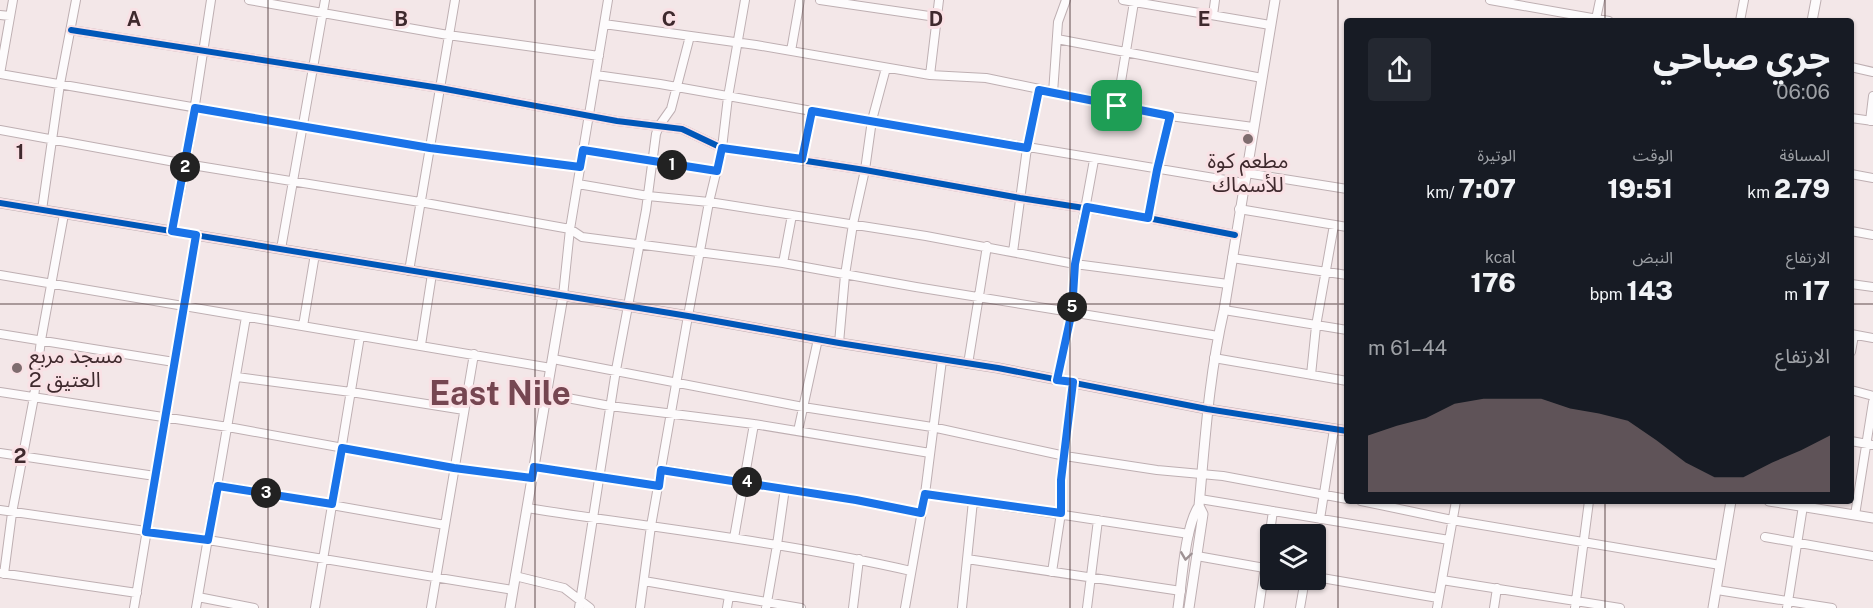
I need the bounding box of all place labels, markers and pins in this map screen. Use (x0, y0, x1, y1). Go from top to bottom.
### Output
pin (1091, 80, 1142, 131)
marker: مطعم كوة للأسماك (1241, 132, 1255, 146)
place label: مطعم كوة للأسماك (1208, 148, 1288, 197)
pin: 1 (657, 150, 687, 180)
pin: 2 (170, 152, 200, 182)
pin: 5 (1057, 292, 1087, 322)
place label: مسجد مربع 2 العتيق (29, 343, 123, 393)
marker: مسجد مربع 2 العتيق (10, 361, 24, 375)
pin: 4 (732, 467, 762, 497)
pin: 3 (251, 478, 281, 508)

